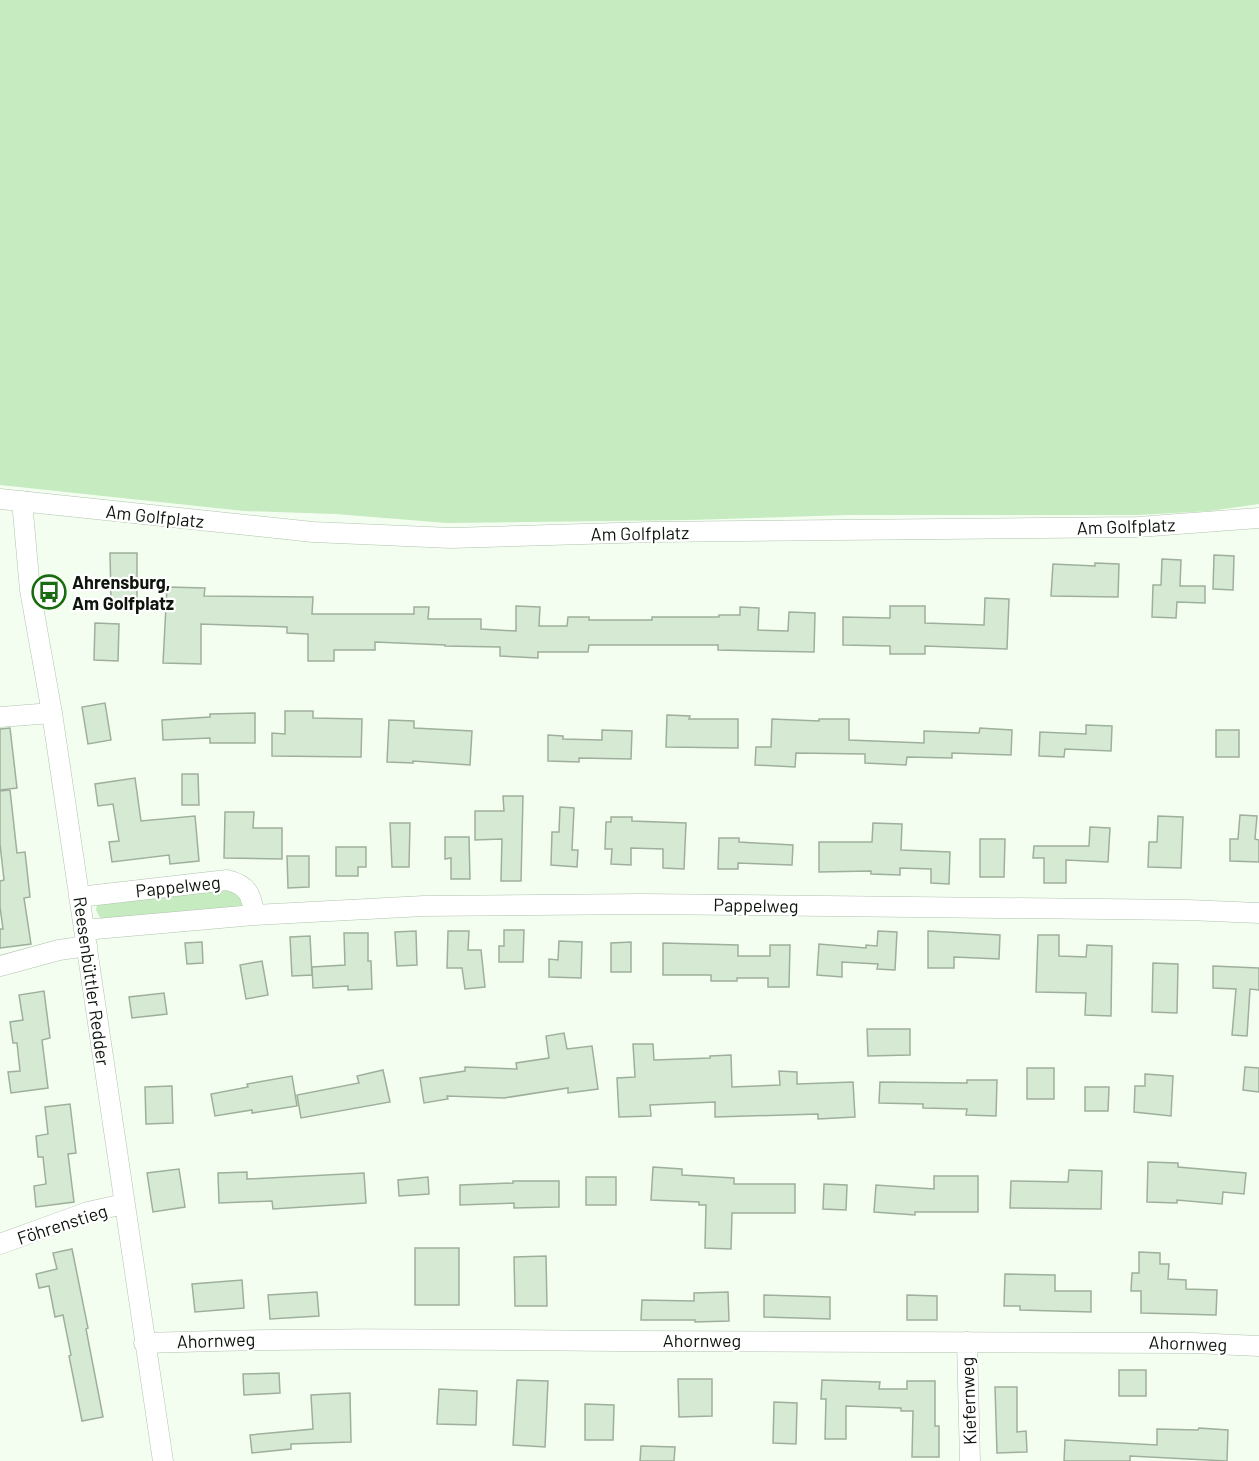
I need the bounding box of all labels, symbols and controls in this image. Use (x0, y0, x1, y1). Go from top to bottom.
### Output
street label: Am Golfplatz (105, 500, 205, 532)
street label: Am Golfplatz (1076, 513, 1176, 539)
street label: Am Golfplatz (591, 521, 689, 545)
place label: Ahrensburg, Am Golfplatz (72, 571, 174, 614)
bus stop icon: Ahrensburg, Am Golfplatz (31, 574, 67, 610)
street label: Pappelweg (134, 871, 222, 901)
street label: Pappelweg (713, 893, 799, 917)
street label: Reesenbüttler Redder (69, 895, 115, 1068)
street label: Föhrenstieg (14, 1199, 110, 1249)
street label: Ahornweg (176, 1328, 256, 1352)
street label: Ahornweg (663, 1329, 741, 1351)
street label: Ahornweg (1148, 1331, 1228, 1355)
street label: Kiefernweg (955, 1357, 981, 1445)

